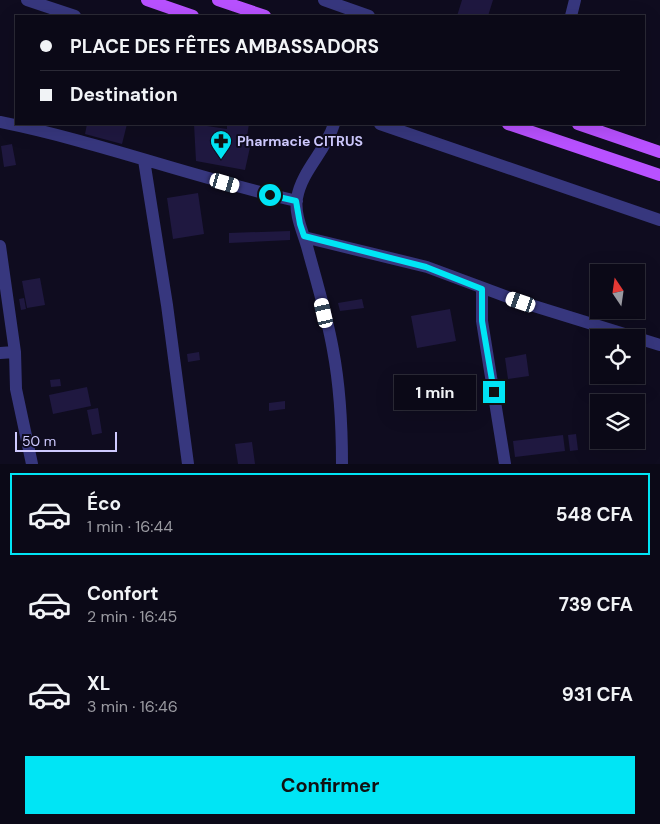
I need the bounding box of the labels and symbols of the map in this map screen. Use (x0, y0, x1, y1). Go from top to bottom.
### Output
pharmacy icon: Pharmacie CITRUS (209, 129, 233, 160)
place label: Pharmacie CITRUS (237, 132, 363, 150)
car (208, 172, 241, 194)
route start (259, 184, 281, 206)
north arrow (590, 264, 645, 319)
car (504, 290, 537, 314)
car (313, 297, 334, 329)
callout: 1 min (394, 374, 476, 410)
route end (483, 381, 505, 403)
scale bar (15, 429, 118, 452)

